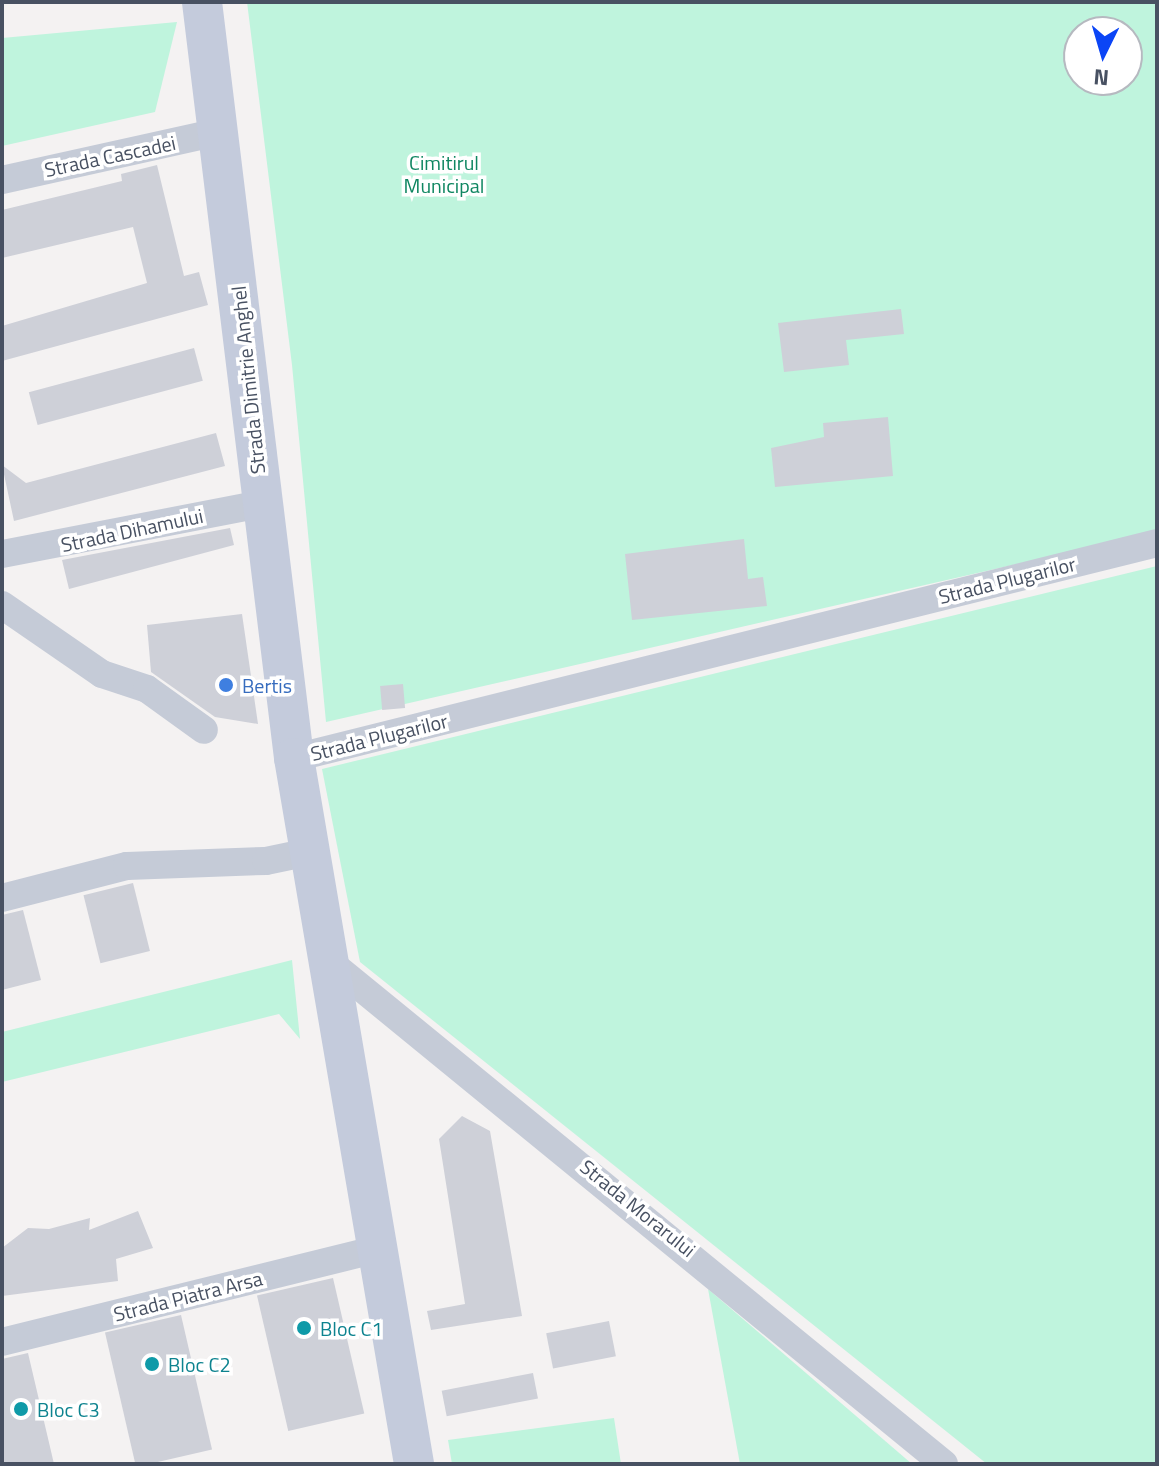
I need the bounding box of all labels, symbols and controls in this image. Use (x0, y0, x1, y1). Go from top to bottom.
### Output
north arrow (1063, 16, 1143, 96)
text: N (1092, 60, 1110, 96)
street label: Strada Cascadei (42, 130, 178, 182)
park label: Cimitirul Municipal (404, 151, 484, 198)
street label: Strada Dimitrie Anghel (226, 285, 270, 475)
street label: Strada Dihamului (59, 503, 205, 557)
street label: Strada Plugarilor (936, 551, 1078, 609)
place label: Bertis (242, 673, 292, 697)
marker: Bertis (217, 676, 235, 694)
street label: Strada Plugarilor (308, 708, 450, 766)
street label: Strada Morarului (576, 1154, 700, 1262)
street label: Strada Piatra Arsa (111, 1266, 265, 1326)
place label: Bloc C1 (320, 1316, 383, 1340)
marker: Bloc C1 (295, 1319, 313, 1337)
place label: Bloc C2 (168, 1352, 231, 1376)
marker: Bloc C2 (143, 1355, 161, 1373)
place label: Bloc C3 (37, 1397, 100, 1421)
marker: Bloc C3 (12, 1400, 30, 1418)

